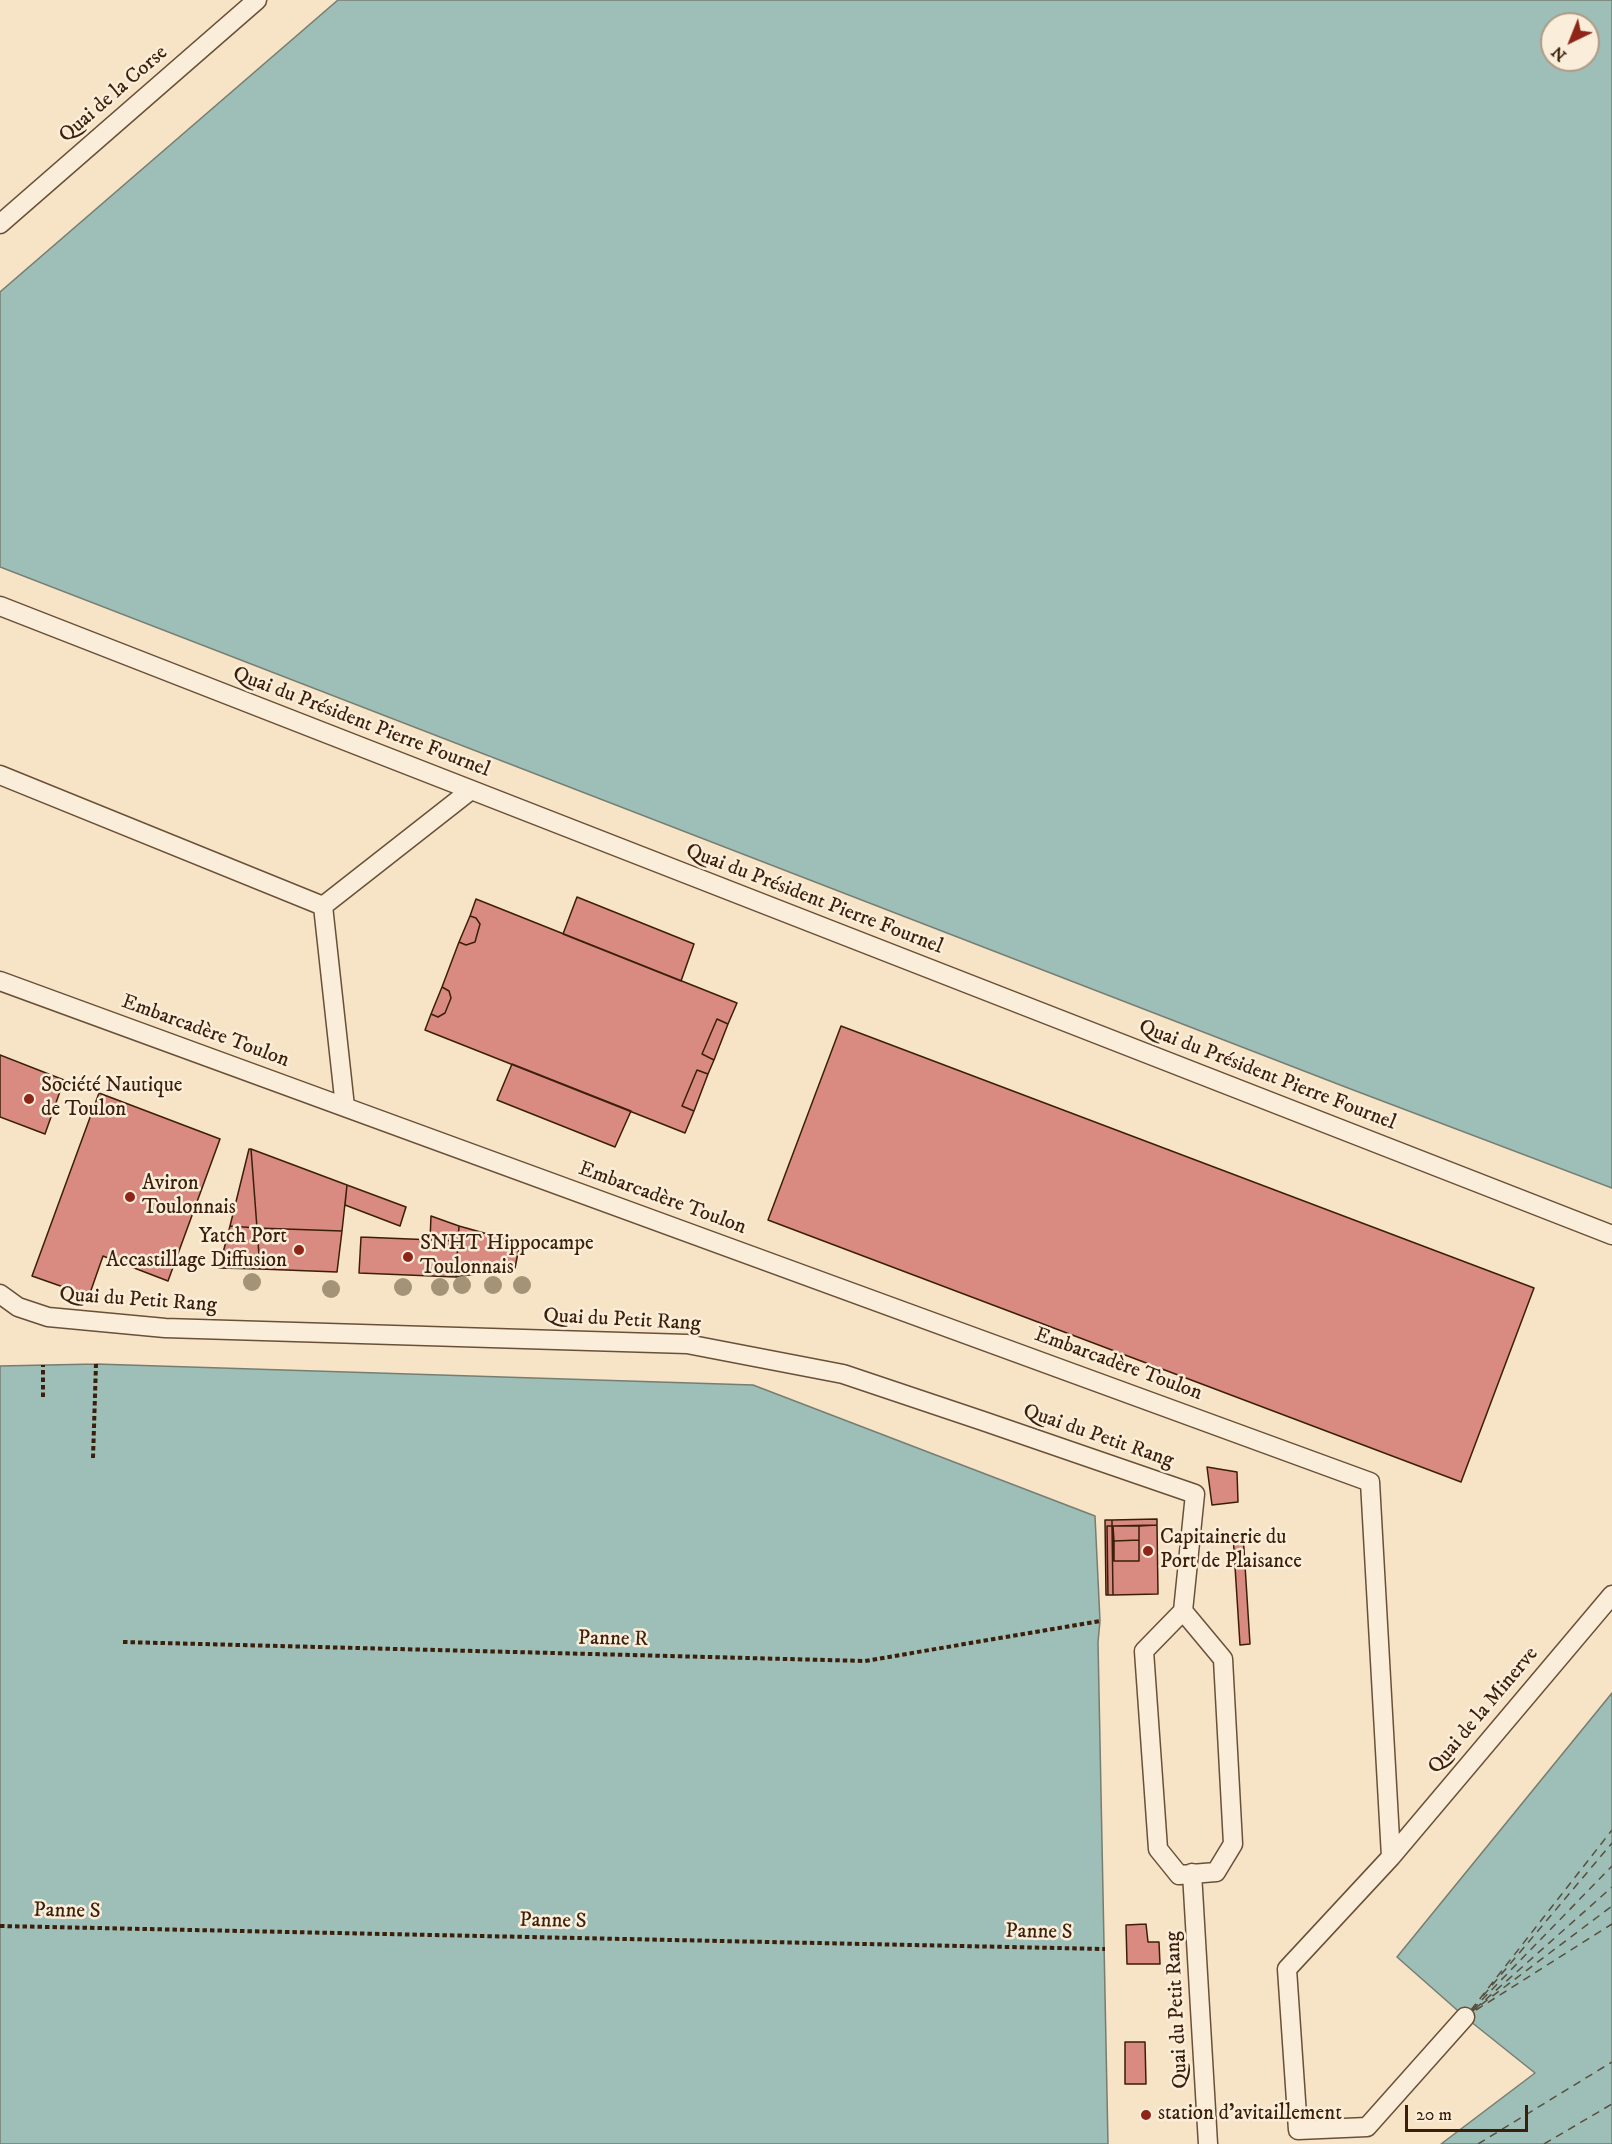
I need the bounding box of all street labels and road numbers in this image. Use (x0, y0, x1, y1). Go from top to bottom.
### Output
street label: Quai de la Corse (55, 41, 173, 149)
street label: Quai du Président Pierre Fournel (229, 662, 493, 784)
street label: Quai du Président Pierre Fournel (682, 839, 946, 961)
street label: Embarcadère Toulon (118, 990, 292, 1074)
street label: Quai du Président Pierre Fournel (1135, 1015, 1399, 1137)
street label: Embarcadère Toulon (575, 1157, 749, 1241)
street label: Quai du Petit Rang (58, 1283, 218, 1319)
street label: Quai du Petit Rang (543, 1304, 701, 1338)
street label: Embarcadère Toulon (1031, 1323, 1205, 1407)
street label: Quai du Petit Rang (1019, 1399, 1177, 1475)
street label: Panne R (578, 1627, 648, 1653)
street label: Quai de la Minerve (1424, 1642, 1544, 1780)
street label: Panne S (33, 1899, 101, 1925)
street label: Panne S (519, 1909, 587, 1935)
street label: Panne S (1005, 1920, 1073, 1946)
street label: Quai du Petit Rang (1161, 1931, 1195, 2089)

